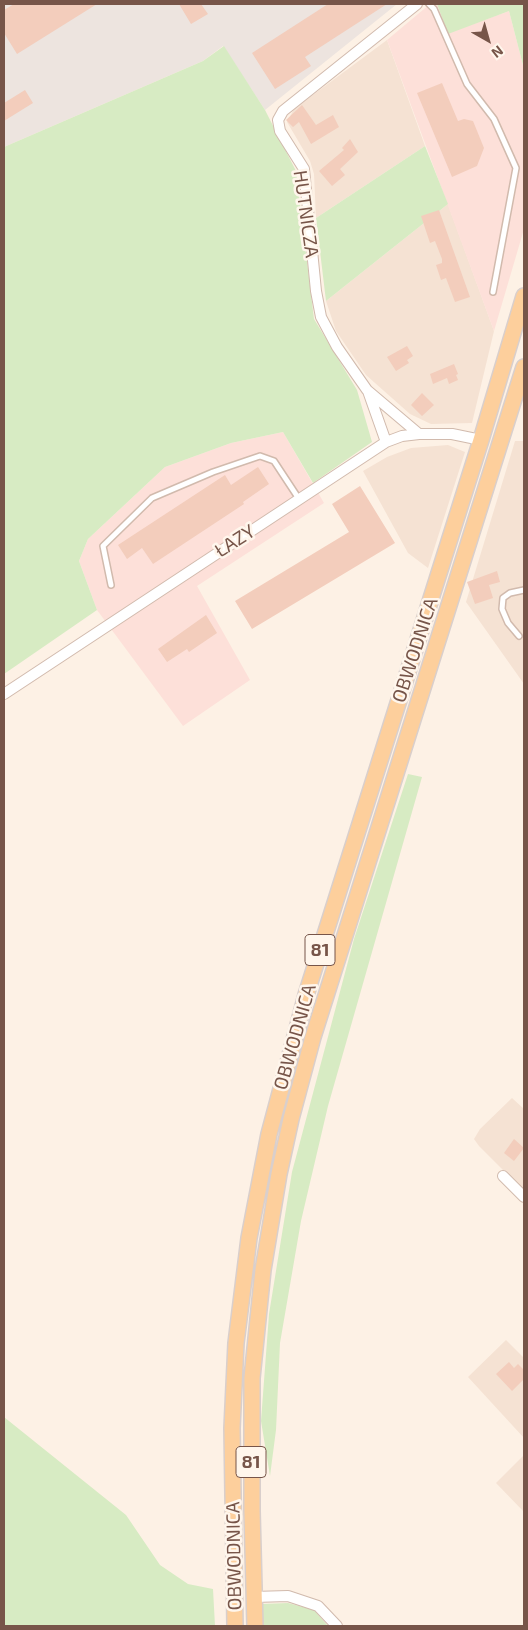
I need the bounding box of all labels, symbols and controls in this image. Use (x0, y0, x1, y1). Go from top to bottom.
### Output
north arrow (463, 15, 513, 65)
text: N (488, 42, 507, 62)
street label: HUTNICZA (289, 169, 323, 259)
street label: ŁAZY (211, 520, 259, 562)
street label: OBWODNICA (387, 595, 443, 705)
road number: 81 (305, 934, 335, 966)
street label: OBWODNICA (269, 982, 321, 1092)
road number: 81 (236, 1446, 266, 1478)
street label: OBWODNICA (222, 1501, 246, 1611)

